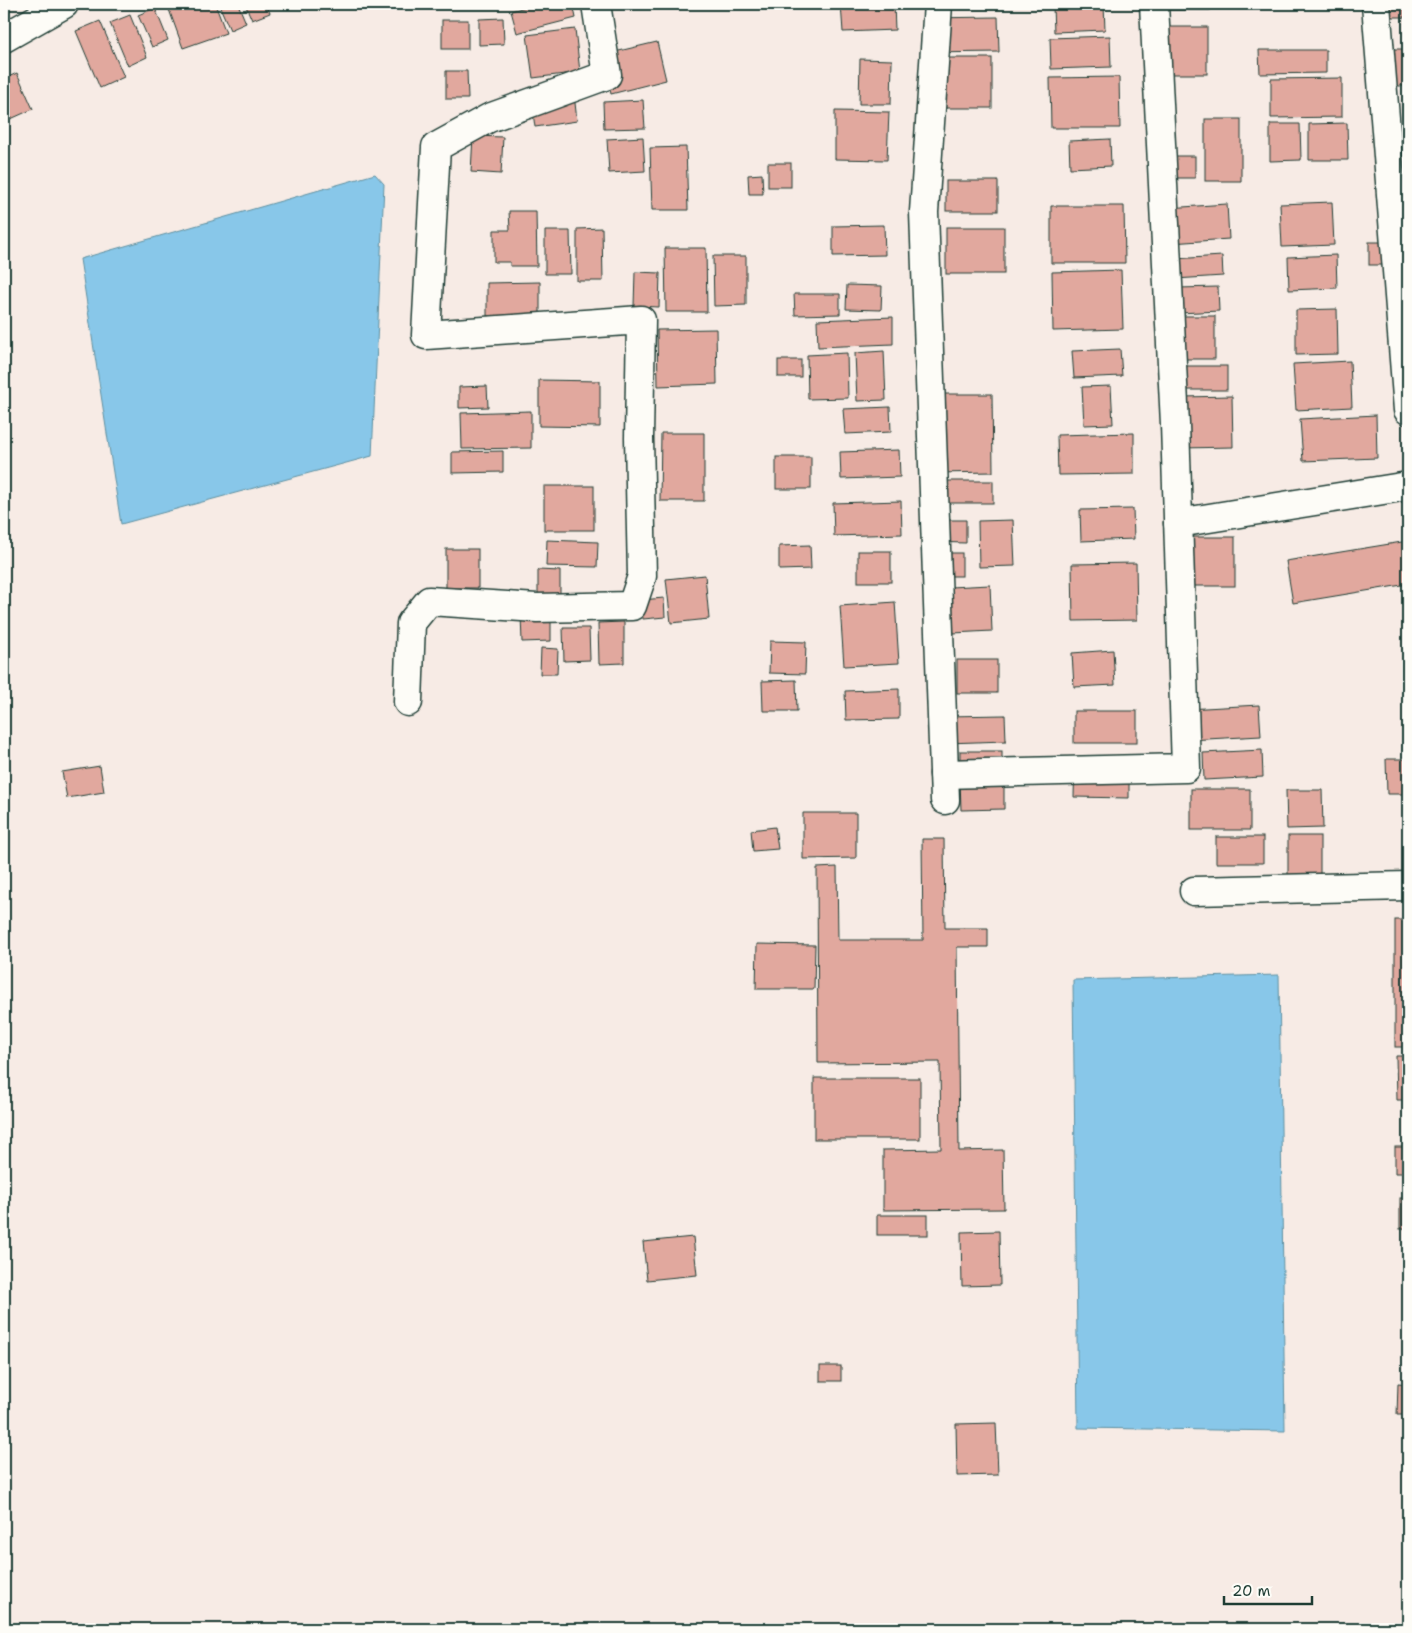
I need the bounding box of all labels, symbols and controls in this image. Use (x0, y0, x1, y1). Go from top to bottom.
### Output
scale bar (1224, 1573, 1312, 1605)
text: 20 m (1232, 1581, 1271, 1601)

